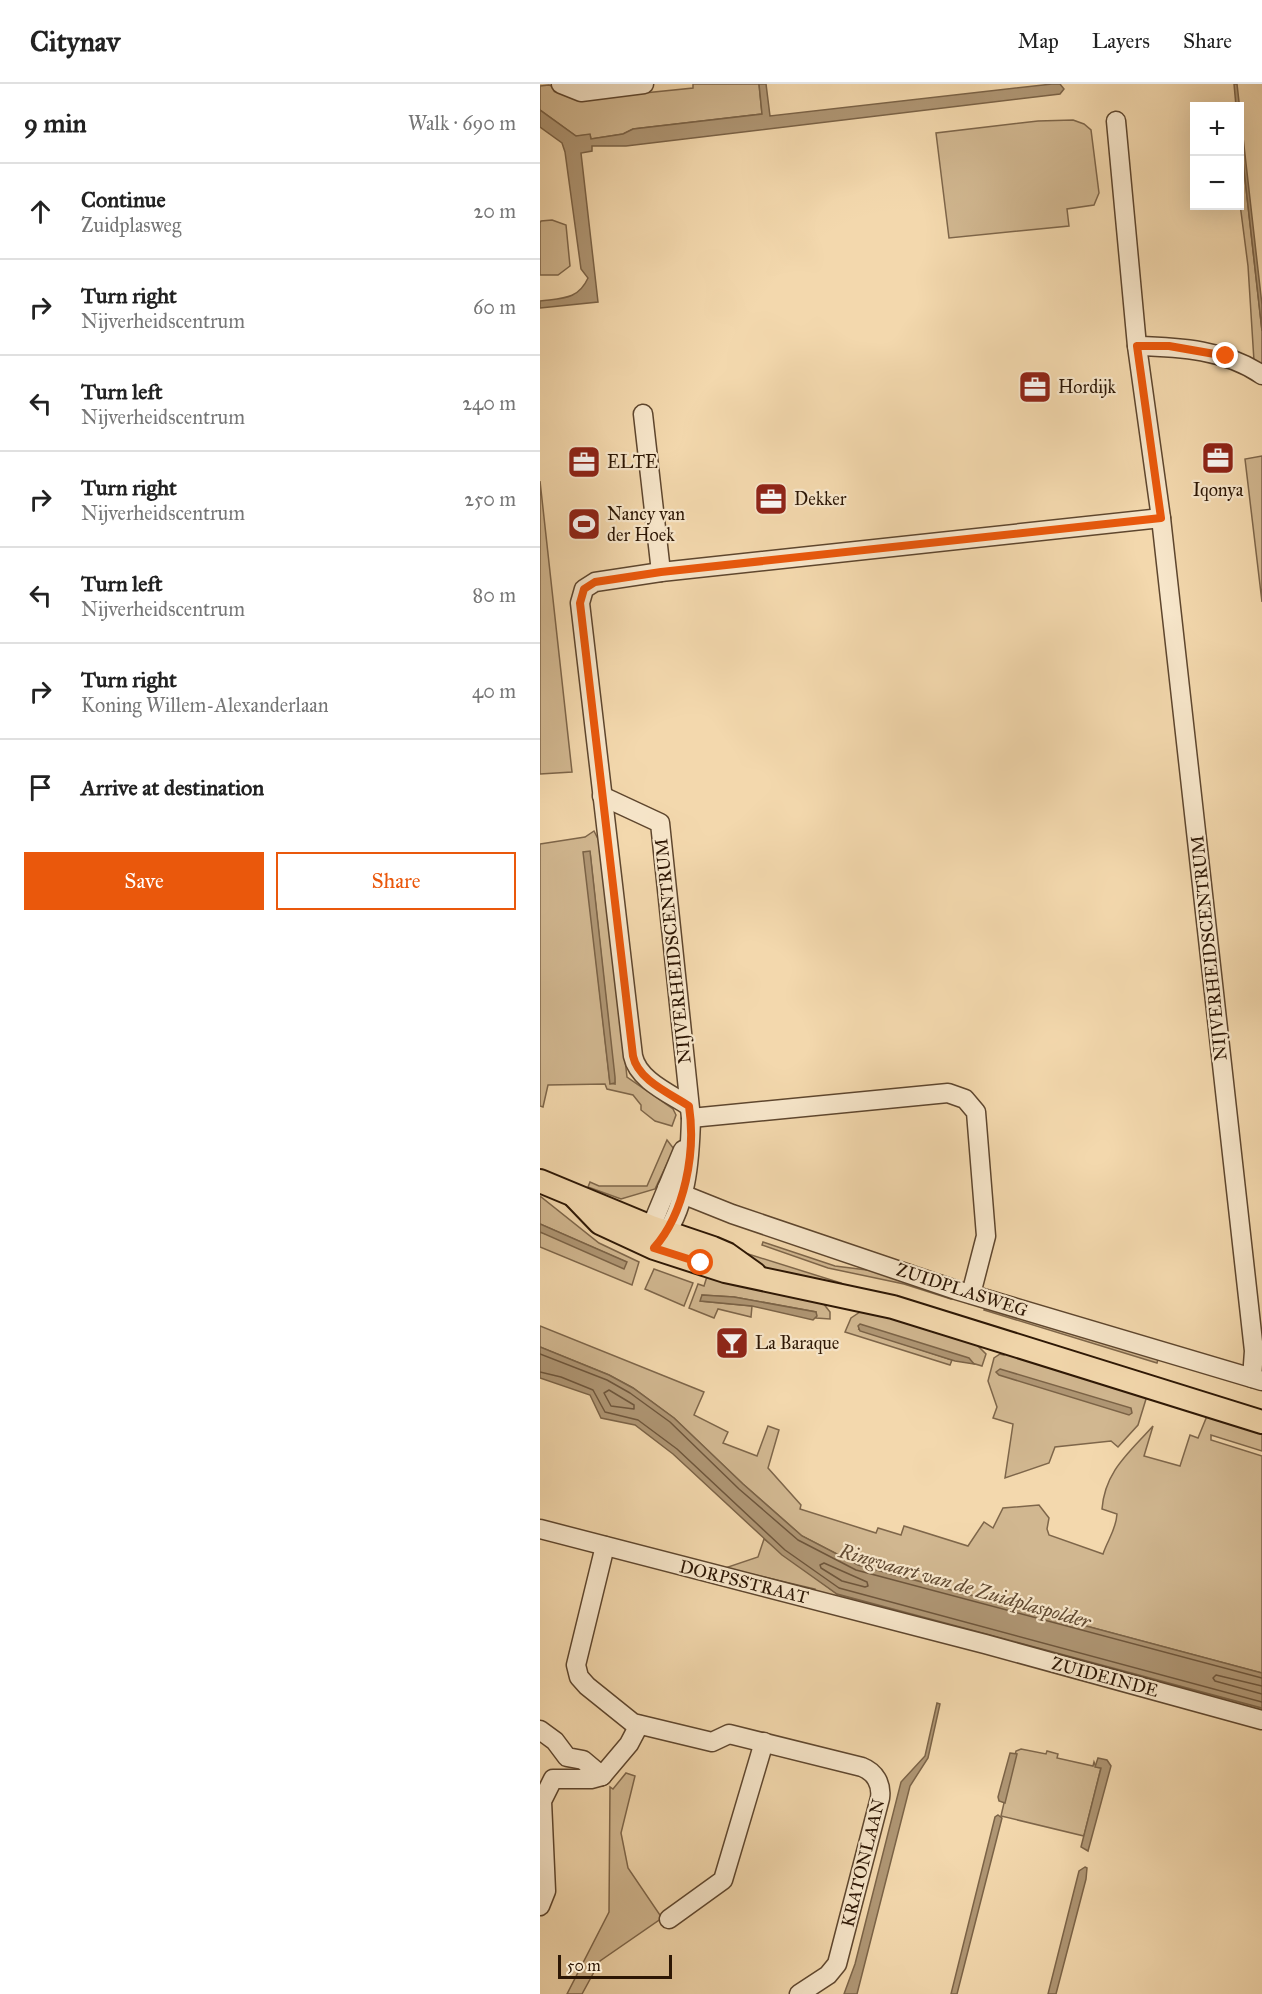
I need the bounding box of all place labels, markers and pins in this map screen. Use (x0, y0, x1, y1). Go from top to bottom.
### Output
office icon: Hordijk (1017, 369, 1053, 405)
place label: Hordijk (1058, 376, 1116, 398)
office icon: Iqonya (1200, 440, 1236, 476)
office icon: ELTE (566, 444, 602, 480)
place label: ELTE (607, 451, 658, 473)
place label: Iqonya (1193, 479, 1244, 502)
office icon: Dekker (753, 481, 789, 517)
place label: Dekker (794, 488, 847, 510)
place label: Nancy van der Hoek (607, 503, 685, 546)
sports icon: Nancy van der Hoek (566, 506, 602, 542)
bar icon: La Baraque (714, 1325, 750, 1361)
place label: La Baraque (755, 1332, 839, 1355)

